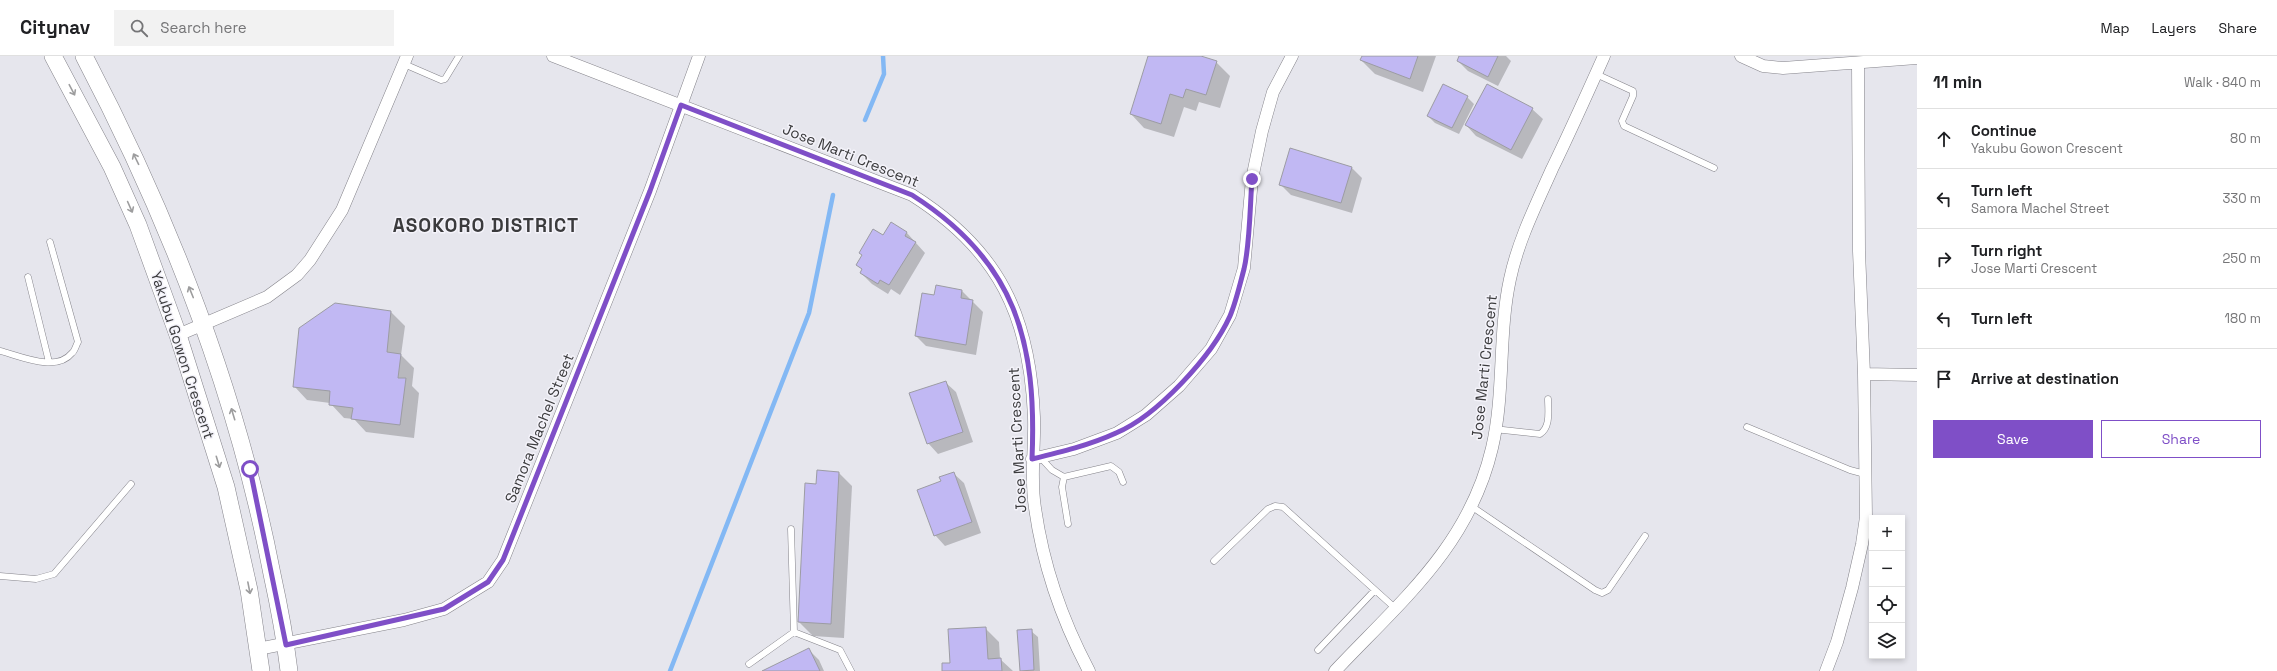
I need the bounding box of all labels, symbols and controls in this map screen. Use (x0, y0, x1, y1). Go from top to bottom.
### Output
search box (114, 10, 394, 46)
text: Citynav (20, 15, 90, 40)
icon: search (128, 17, 150, 39)
text: Search here (160, 18, 247, 37)
text: Map (2100, 19, 2130, 37)
text: Layers (2152, 19, 2196, 37)
text: Share (2218, 19, 2257, 37)
text: 11 min (1933, 71, 1982, 93)
text: Walk · 840 m (2184, 74, 2261, 91)
one-way arrow (69, 84, 76, 96)
street label: Jose Marti Crescent (780, 119, 922, 191)
text: Continue (1971, 121, 2037, 140)
icon: ahead (1933, 128, 1955, 150)
text: 80 m (2230, 130, 2261, 147)
text: Yakubu Gowon Crescent (1971, 140, 2123, 157)
one-way arrow (132, 153, 139, 165)
route end (1243, 170, 1261, 188)
text: Turn left (1971, 181, 2033, 200)
icon: left (1933, 188, 1955, 210)
text: 330 m (2222, 190, 2261, 207)
one-way arrow (127, 200, 134, 212)
text: Samora Machel Street (1971, 200, 2109, 217)
district label: ASOKORO DISTRICT (393, 213, 579, 238)
text: Turn right (1971, 241, 2042, 260)
icon: right (1933, 248, 1955, 270)
text: 250 m (2223, 250, 2261, 267)
text: Jose Marti Crescent (1971, 260, 2097, 277)
street label: Yakubu Gowon Crescent (147, 269, 219, 441)
one-way arrow (186, 286, 194, 298)
street label: Jose Marti Crescent (1467, 293, 1501, 440)
icon: left (1933, 308, 1955, 330)
text: Turn left (1971, 309, 2033, 328)
text: 180 m (2225, 310, 2261, 327)
street label: Samora Machel Street (500, 350, 578, 506)
street label: Jose Marti Crescent (1004, 367, 1030, 513)
icon: arrive (1933, 368, 1955, 390)
text: Arrive at destination (1971, 369, 2119, 388)
one-way arrow (229, 408, 236, 421)
button: Save (1933, 420, 2093, 458)
button: Share (2101, 420, 2261, 458)
one-way arrow (215, 455, 222, 468)
route start (241, 460, 259, 478)
map controls (1869, 515, 1905, 659)
button: + (1869, 515, 1905, 551)
button: − (1869, 551, 1905, 587)
one-way arrow (245, 581, 253, 594)
button: locate (1869, 587, 1905, 623)
button: layers (1869, 623, 1905, 659)

